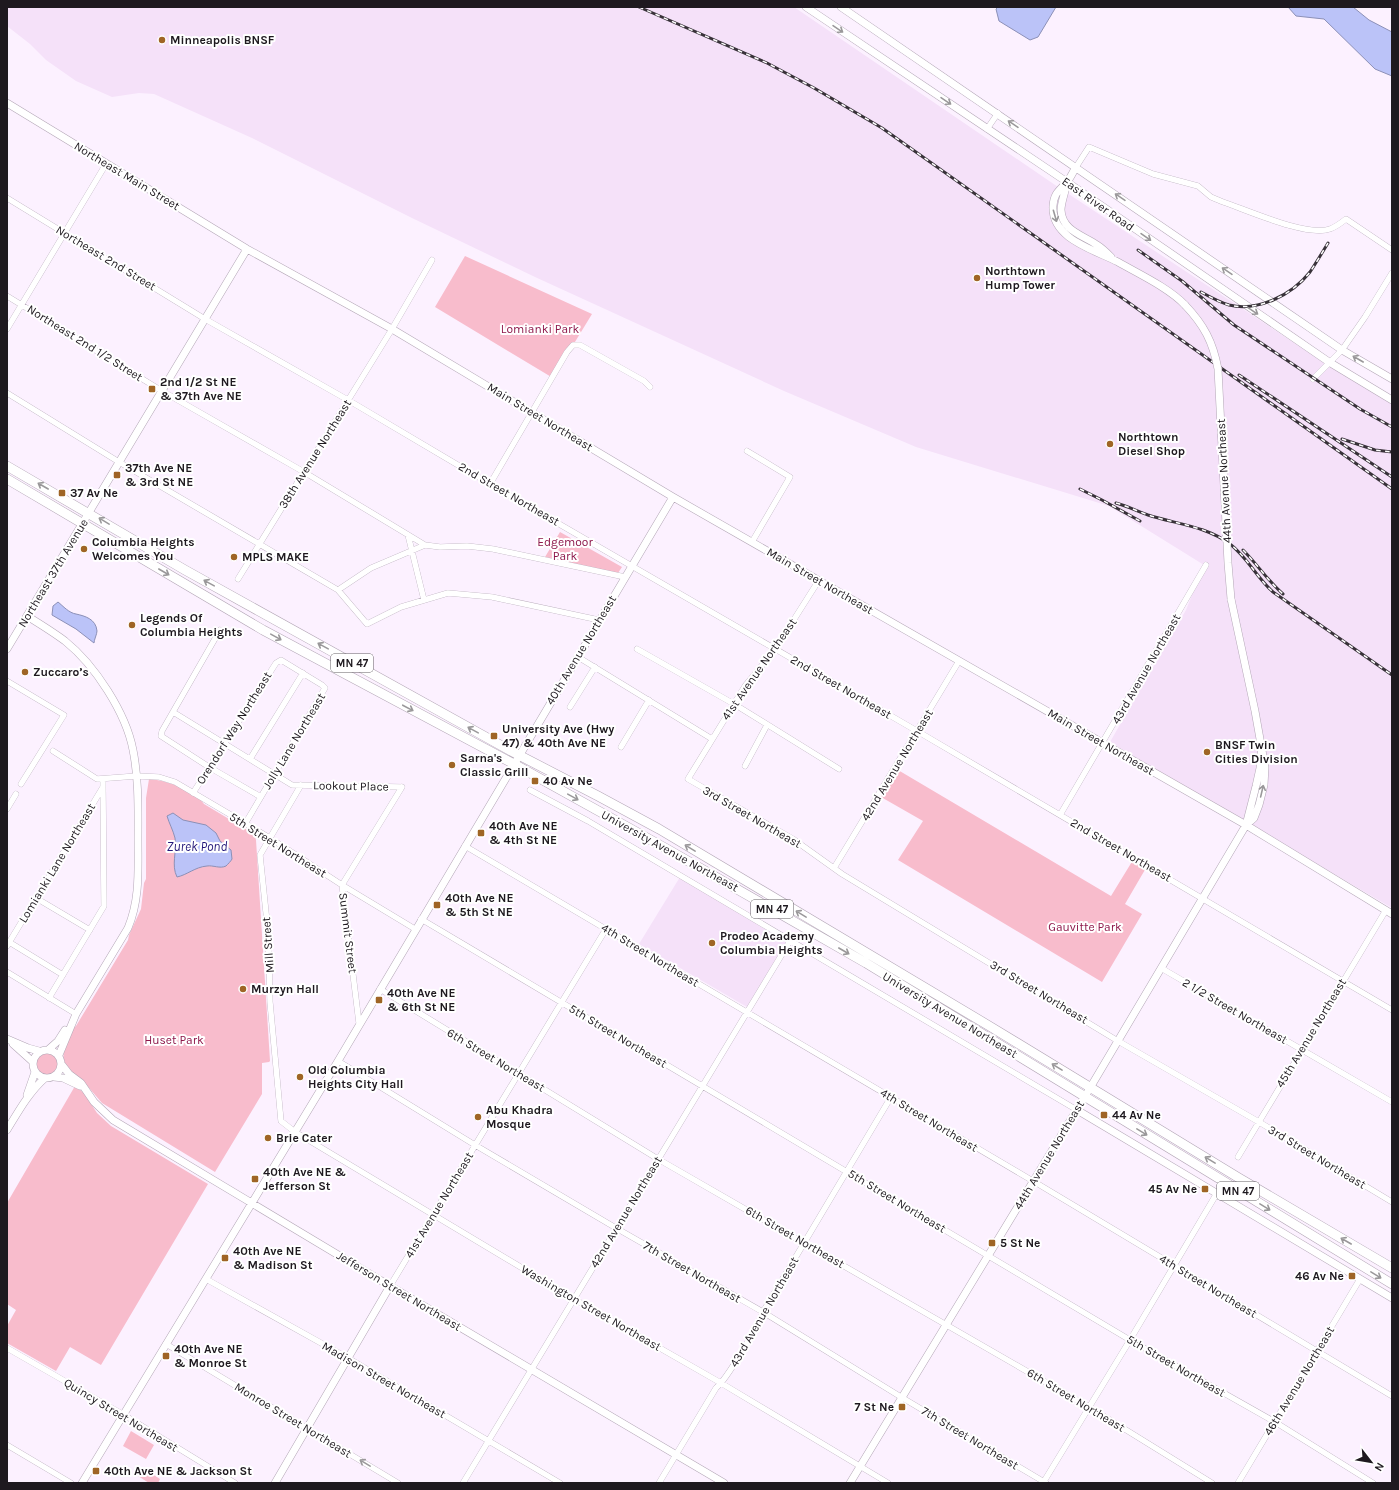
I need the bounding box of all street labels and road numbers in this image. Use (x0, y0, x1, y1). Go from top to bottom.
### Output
street label: Northeast Main Street (72, 139, 183, 213)
street label: East River Road (1059, 174, 1137, 234)
street label: Northeast 2nd Street (53, 223, 159, 294)
street label: Northeast 2nd 1/2 Street (25, 302, 146, 385)
street label: Main Street Northeast (485, 380, 596, 454)
street label: 38th Avenue Northeast (276, 397, 355, 511)
street label: 44th Avenue Northeast (1214, 418, 1234, 544)
street label: 2nd Street Northeast (456, 459, 562, 529)
street label: Northeast 37th Avenue (15, 516, 91, 630)
street label: Main Street Northeast (764, 545, 876, 617)
street label: 40th Avenue Northeast (543, 592, 619, 707)
street label: 43rd Avenue Northeast (1109, 611, 1184, 727)
street label: 41st Avenue Northeast (719, 615, 800, 723)
street label: 2nd Street Northeast (788, 652, 894, 722)
road number: MN 47 (331, 654, 373, 672)
street label: Orendorf Way Northeast (194, 669, 275, 787)
street label: Jolly Lane Northeast (260, 690, 328, 792)
street label: 42nd Avenue Northeast (858, 706, 936, 823)
street label: Main Street Northeast (1045, 706, 1157, 778)
street label: Lookout Place (313, 778, 389, 794)
street label: 3rd Street Northeast (700, 783, 804, 851)
street label: Lomianki Lane Northeast (16, 800, 99, 925)
street label: University Avenue Northeast (599, 807, 742, 895)
street label: 5th Street Northeast (227, 809, 329, 881)
street label: 2nd Street Northeast (1068, 815, 1174, 885)
street label: Summit Street (336, 892, 360, 974)
road number: MN 47 (751, 900, 793, 918)
street label: Mill Street (259, 916, 277, 974)
street label: 4th Street Northeast (599, 920, 702, 990)
street label: 3rd Street Northeast (988, 957, 1091, 1027)
street label: University Avenue Northeast (880, 969, 1020, 1061)
street label: 2 1/2 Street Northeast (1180, 975, 1290, 1047)
street label: 45th Avenue Northeast (1273, 975, 1349, 1090)
street label: 5th Street Northeast (567, 1001, 670, 1071)
street label: 6th Street Northeast (445, 1025, 548, 1095)
street label: 4th Street Northeast (878, 1085, 981, 1155)
street label: 44th Avenue Northeast (1011, 1097, 1087, 1212)
street label: 3rd Street Northeast (1266, 1122, 1369, 1192)
street label: 41st Avenue Northeast (402, 1149, 476, 1261)
street label: 42nd Avenue Northeast (587, 1153, 665, 1270)
street label: 5th Street Northeast (846, 1166, 949, 1236)
road number: MN 47 (1217, 1182, 1259, 1200)
street label: 6th Street Northeast (743, 1203, 847, 1271)
street label: 7th Street Northeast (641, 1238, 744, 1306)
street label: Jefferson Street Northeast (334, 1248, 464, 1334)
street label: 4th Street Northeast (1157, 1251, 1260, 1321)
street label: 43rd Avenue Northeast (727, 1254, 802, 1370)
street label: Washington Street Northeast (518, 1262, 664, 1354)
street label: 46th Avenue Northeast (1261, 1323, 1337, 1438)
street label: 5th Street Northeast (1124, 1332, 1228, 1400)
street label: Madison Street Northeast (320, 1339, 449, 1421)
street label: 6th Street Northeast (1025, 1365, 1128, 1435)
street label: Quincy Street Northeast (61, 1375, 181, 1455)
street label: Monroe Street Northeast (232, 1379, 354, 1461)
street label: 7th Street Northeast (919, 1404, 1021, 1473)

